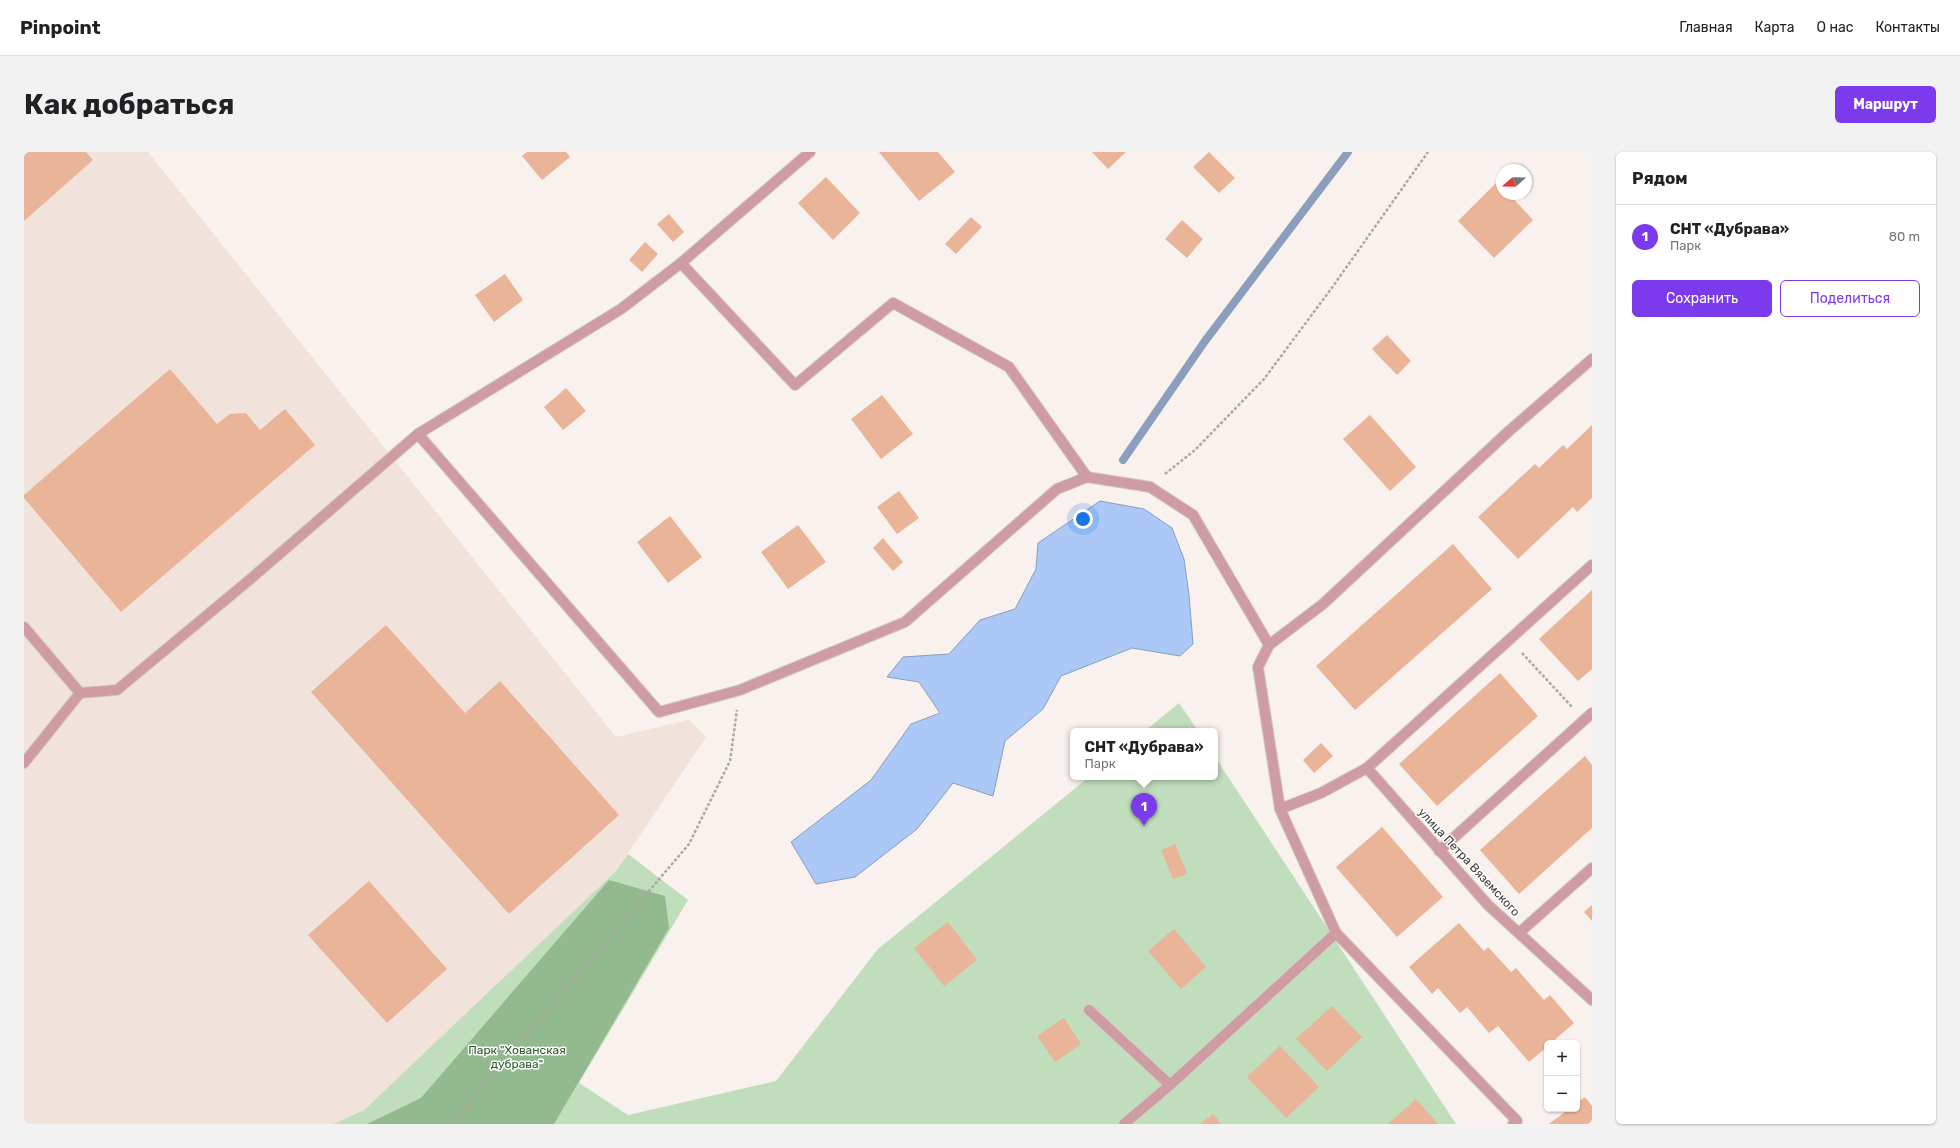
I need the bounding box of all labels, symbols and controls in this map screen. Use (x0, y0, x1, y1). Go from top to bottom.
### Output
text: Pinpoint (20, 16, 101, 39)
text: Главная (1679, 19, 1733, 36)
text: Карта (1755, 19, 1795, 36)
text: О нас (1817, 19, 1853, 36)
text: Контакты (1875, 19, 1940, 36)
button: Маршрут (1835, 86, 1936, 123)
text: Как добраться (24, 88, 234, 121)
north arrow (1496, 164, 1532, 200)
text: Рядом (1632, 168, 1688, 188)
text: СНТ «Дубрава» (1670, 220, 1789, 238)
text: 1 (1642, 229, 1648, 244)
text: 80 m (1889, 229, 1920, 244)
text: Парк (1670, 238, 1701, 253)
button: Сохранить (1632, 280, 1772, 317)
button: Поделиться (1780, 280, 1920, 317)
your location (1073, 509, 1093, 529)
popup (1070, 728, 1218, 780)
text: СНТ «Дубрава» (1084, 738, 1204, 756)
text: Парк (1084, 756, 1116, 771)
pin: 1 (1131, 793, 1157, 826)
street label: улица Петра Вяземского (1415, 805, 1523, 919)
map controls (1544, 1040, 1580, 1112)
button: + (1544, 1040, 1580, 1076)
park label: Парк "Хованская дубрава" (468, 1043, 566, 1071)
button: − (1544, 1076, 1580, 1112)

